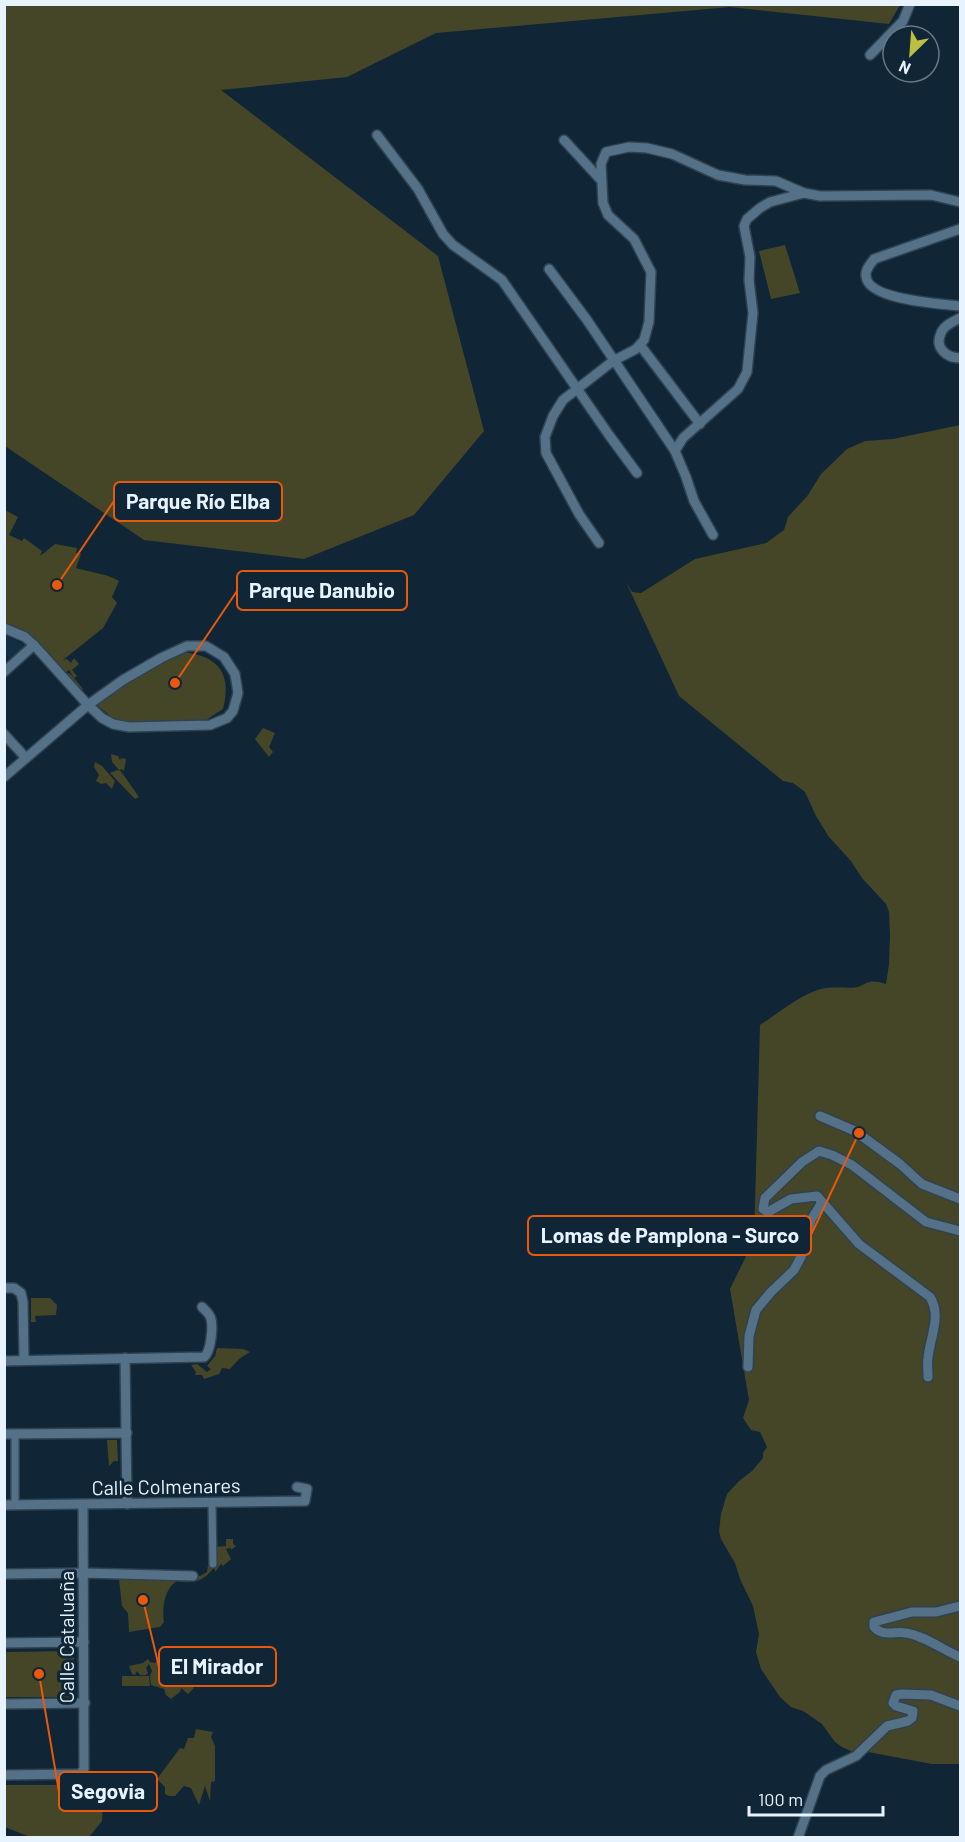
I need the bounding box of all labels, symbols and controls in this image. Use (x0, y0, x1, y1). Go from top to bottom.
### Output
north arrow (881, 24, 941, 84)
text: N (896, 57, 913, 79)
callout: Parque Río Elba (114, 482, 282, 521)
text: Parque Río Elba (126, 488, 270, 513)
callout: Parque Danubio (237, 571, 407, 610)
text: Parque Danubio (249, 577, 395, 602)
callout: Lomas de Pamplona - Surco (528, 1216, 811, 1255)
text: Lomas de Pamplona - Surco (541, 1222, 799, 1247)
street label: Calle Colmenares (91, 1473, 241, 1499)
street label: Calle Cataluaña (54, 1571, 78, 1703)
callout: El Mirador (159, 1647, 276, 1686)
text: El Mirador (171, 1653, 263, 1678)
callout: Segovia (59, 1772, 157, 1811)
text: Segovia (71, 1778, 145, 1803)
scale bar (749, 1779, 882, 1817)
text: 100 m (758, 1788, 803, 1810)

